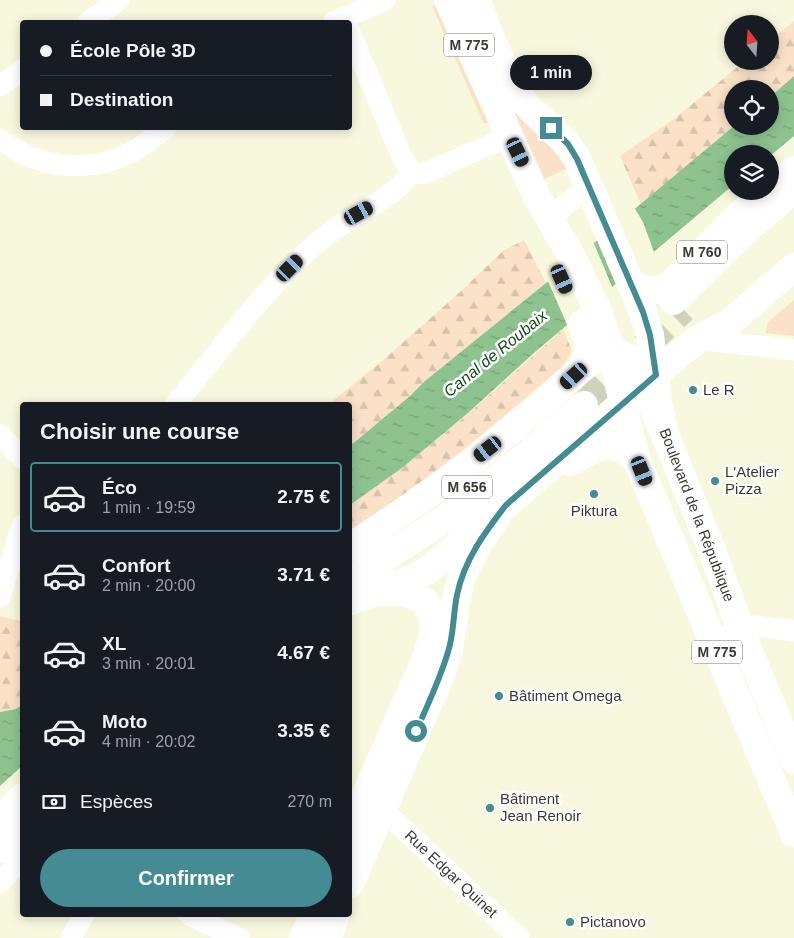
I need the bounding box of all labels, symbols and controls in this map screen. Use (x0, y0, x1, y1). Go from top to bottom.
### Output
north arrow (724, 15, 779, 70)
map controls (724, 15, 779, 200)
road number: M 775 (444, 34, 494, 56)
text: École Pôle 3D (70, 40, 196, 61)
callout: 1 min (510, 56, 592, 90)
text: 1 min (530, 64, 572, 81)
button: locate (724, 80, 779, 135)
text: Destination (70, 89, 173, 110)
route end (540, 117, 562, 139)
car (504, 135, 531, 169)
button: layers (724, 145, 779, 200)
car (342, 199, 375, 227)
road number: M 760 (677, 240, 727, 264)
car (274, 252, 305, 284)
car (549, 262, 574, 296)
water label: Canal de Roubaix (441, 306, 551, 400)
car (557, 360, 590, 392)
place label: Le R (703, 381, 735, 398)
marker: Le R (687, 384, 699, 396)
text: Choisir une course (40, 419, 239, 444)
street label: Boulevard de la République (657, 426, 738, 604)
car (471, 434, 504, 464)
car (629, 454, 654, 488)
place label: L'Atelier Pizza (725, 463, 779, 497)
icon: car (42, 475, 87, 520)
marker: L'Atelier Pizza (709, 475, 721, 487)
road number: M 656 (442, 476, 492, 498)
text: Éco (102, 477, 137, 498)
text: 2.75 € (277, 486, 330, 507)
marker: Piktura (588, 488, 600, 500)
text: 1 min · 19:59 (102, 499, 195, 516)
place label: Piktura (571, 502, 618, 519)
icon: car (42, 553, 87, 598)
text: Confort (102, 555, 171, 576)
text: 3.71 € (277, 564, 330, 585)
text: 2 min · 20:00 (102, 577, 195, 594)
icon: car (42, 631, 87, 676)
text: XL (102, 633, 126, 654)
road number: M 775 (692, 640, 742, 664)
text: 4.67 € (277, 642, 330, 663)
text: 3 min · 20:01 (102, 655, 195, 672)
place label: Bâtiment Omega (509, 687, 622, 704)
marker: Bâtiment Omega (493, 690, 505, 702)
icon: car (42, 709, 87, 754)
text: Moto (102, 711, 147, 732)
text: 3.35 € (277, 720, 330, 741)
route start (405, 720, 427, 742)
text: 4 min · 20:02 (102, 733, 195, 750)
icon: cash (40, 788, 68, 816)
place label: Bâtiment Jean Renoir (500, 790, 581, 824)
text: Espèces (80, 791, 153, 812)
text: 270 m (288, 793, 332, 810)
marker: Bâtiment Jean Renoir (484, 802, 496, 814)
street label: Rue Edgar Quinet (402, 826, 502, 921)
button: Confirmer (40, 849, 332, 907)
place label: Pictanovo (580, 913, 646, 930)
marker: Pictanovo (564, 916, 576, 928)

